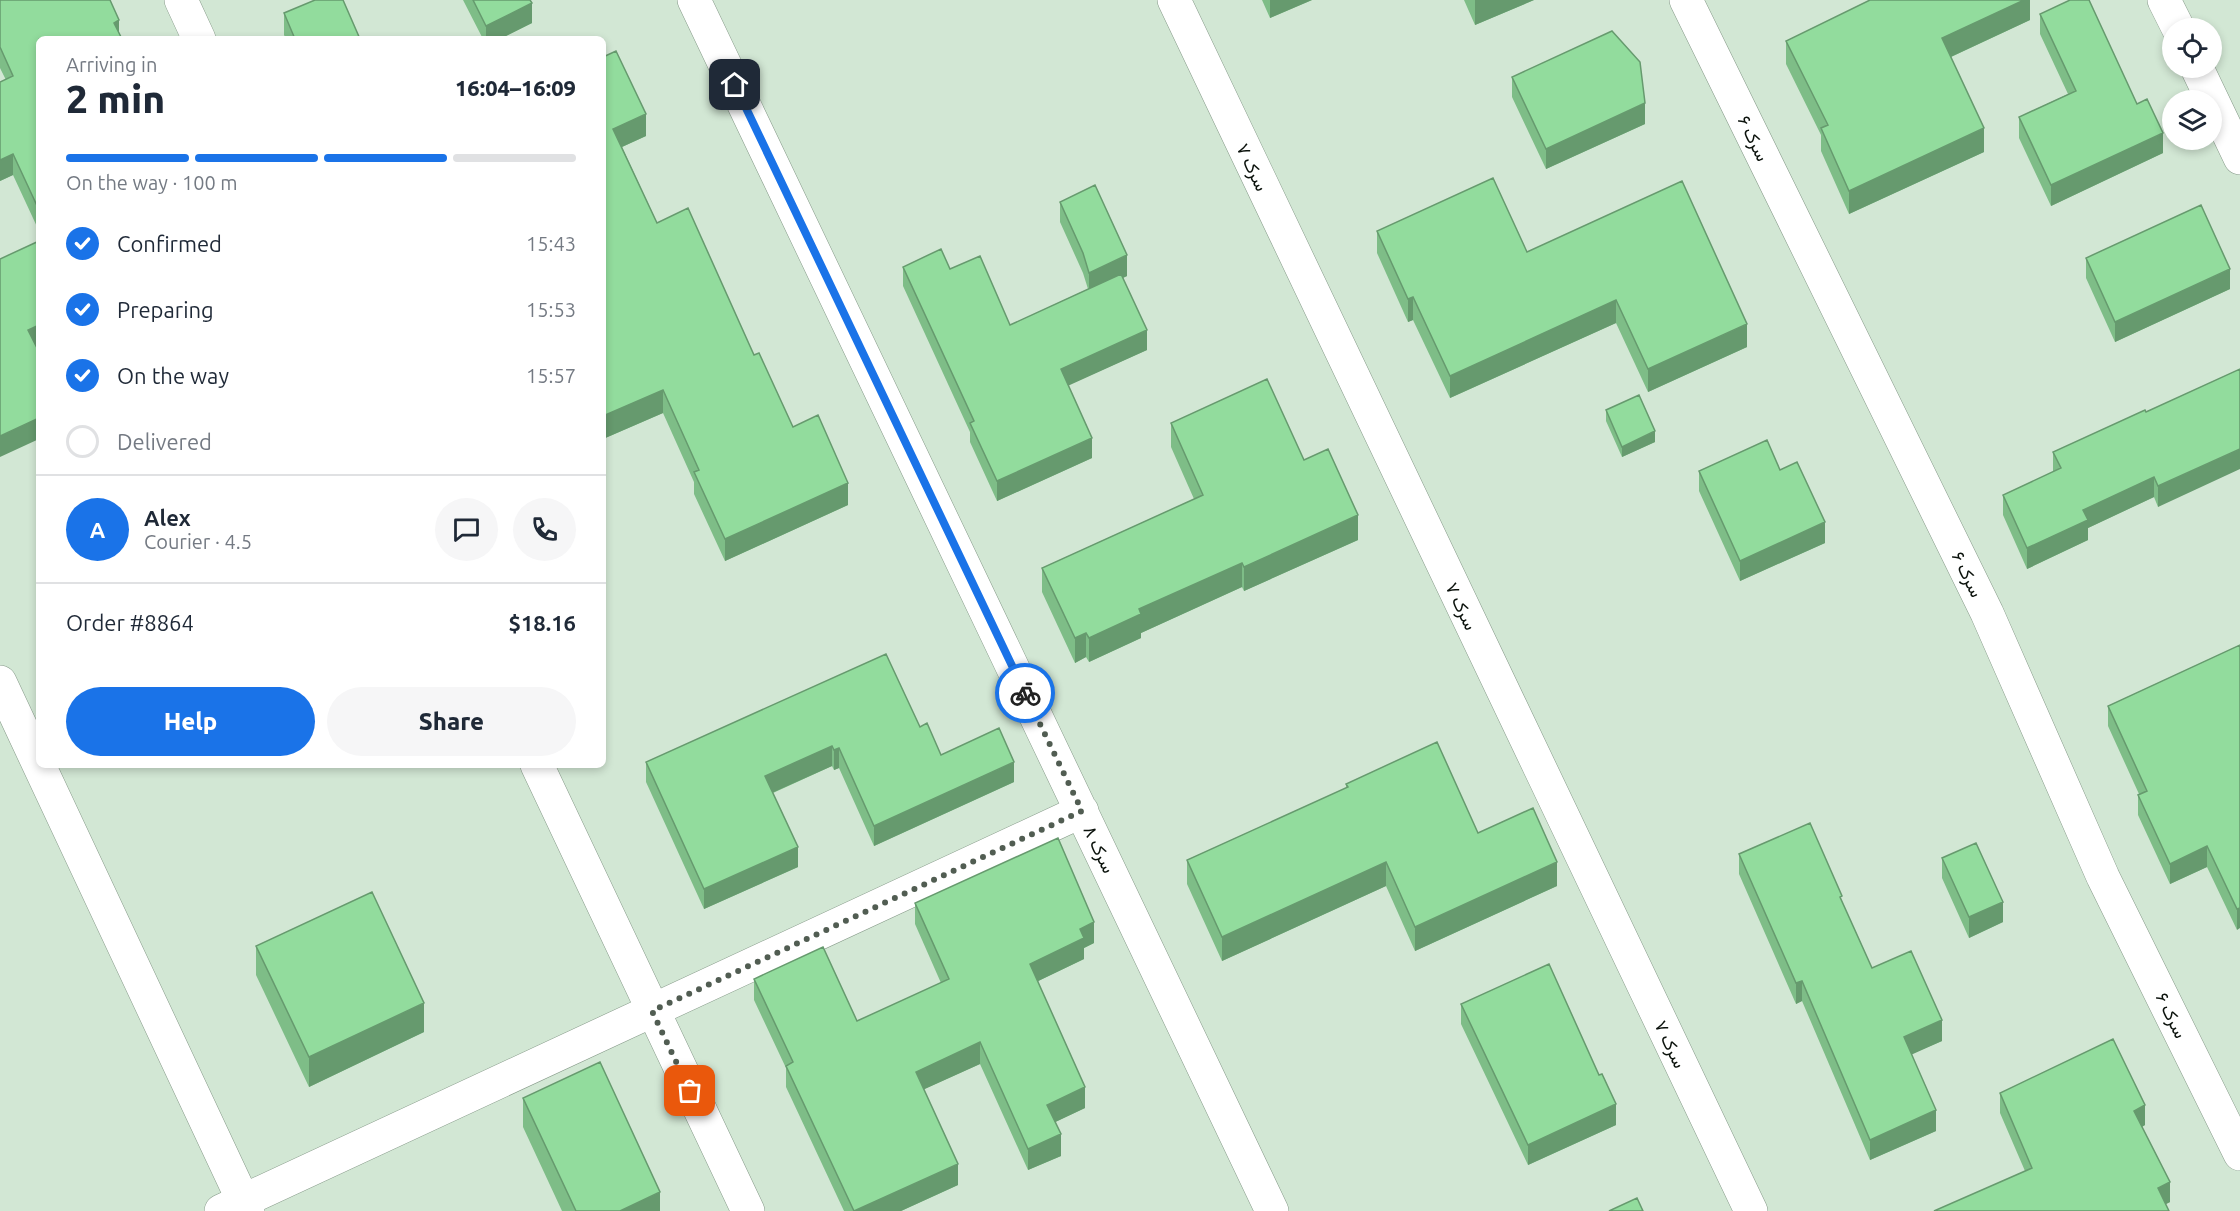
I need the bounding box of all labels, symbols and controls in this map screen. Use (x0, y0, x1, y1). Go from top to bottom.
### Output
map controls (2162, 18, 2222, 150)
button: locate (2162, 18, 2222, 78)
text: Arriving in (66, 53, 157, 76)
pin (709, 59, 760, 110)
icon: home (718, 68, 751, 101)
text: 16:04–16:09 (455, 75, 576, 100)
text: 2 min (66, 77, 165, 120)
button: layers (2162, 90, 2222, 150)
street label: سرک ۶ (1733, 112, 1774, 165)
street label: سرک ۷ (1232, 140, 1273, 195)
text: On the way · 100 m (66, 171, 238, 194)
icon: check (66, 227, 99, 260)
text: Confirmed (117, 231, 222, 256)
text: 15:43 (526, 232, 576, 255)
icon: check (66, 293, 99, 326)
text: Preparing (117, 297, 214, 322)
text: 15:53 (526, 298, 576, 321)
icon: check (66, 359, 99, 392)
text: On the way (117, 363, 229, 388)
text: 15:57 (526, 364, 576, 387)
text: Delivered (117, 429, 212, 454)
button: chat (435, 498, 498, 561)
button: phone (513, 498, 576, 561)
text: Alex (144, 505, 191, 530)
text: A (90, 517, 105, 542)
text: Courier · 4.5 (144, 530, 252, 553)
street label: سرک ۶ (1947, 548, 1988, 601)
street label: سرک ۷ (1441, 579, 1482, 634)
text: Order #8864 (66, 610, 194, 635)
text: $18.16 (509, 610, 576, 635)
courier (995, 663, 1055, 723)
icon: bike (1009, 677, 1042, 710)
button: Help (66, 687, 315, 756)
button: Share (327, 687, 576, 756)
street label: سرک ۸ (1079, 822, 1120, 877)
street label: سرک ۶ (2151, 989, 2192, 1042)
street label: سرک ۷ (1650, 1017, 1691, 1072)
pin (664, 1065, 715, 1116)
icon: bag (673, 1074, 706, 1107)

